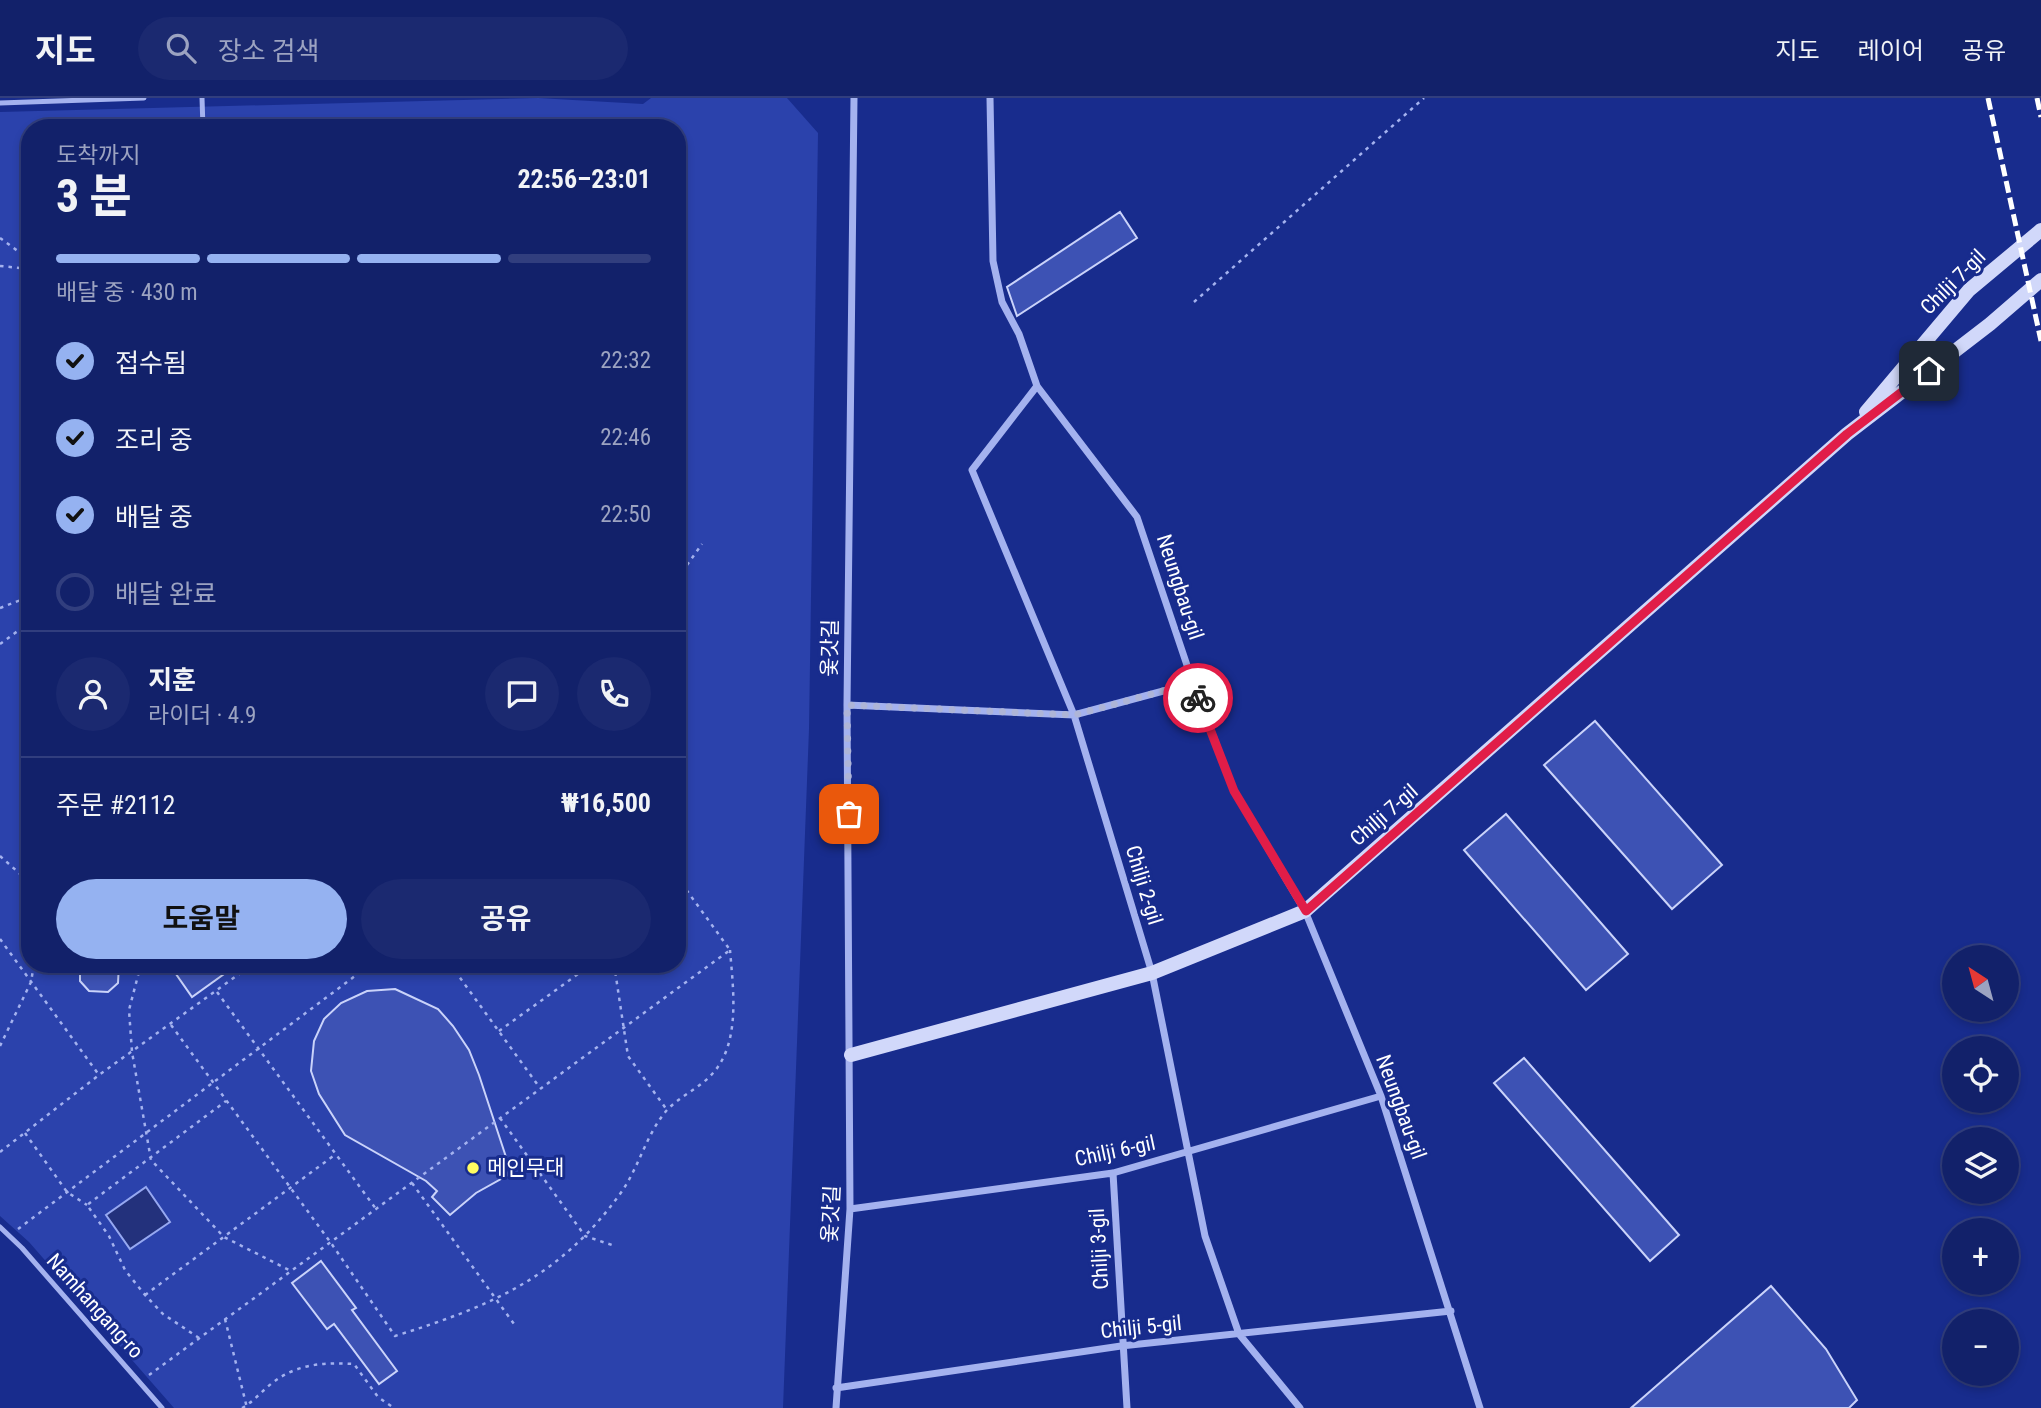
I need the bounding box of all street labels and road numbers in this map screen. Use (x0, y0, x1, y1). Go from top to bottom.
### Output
street label: Chilji 7-gil (1916, 245, 1990, 319)
street label: Neungbau-gil (1152, 531, 1208, 643)
street label: 옻갓길 (817, 619, 843, 677)
street label: Chilji 7-gil (1345, 779, 1423, 851)
street label: Chilji 2-gil (1121, 842, 1167, 928)
street label: Neungbau-gil (1371, 1052, 1431, 1162)
street label: Chilji 6-gil (1073, 1131, 1157, 1171)
street label: 옻갓길 (817, 1184, 845, 1244)
street label: Chilji 3-gil (1085, 1208, 1113, 1290)
street label: Namhangang-ro (42, 1249, 148, 1363)
street label: Chilji 5-gil (1099, 1311, 1183, 1343)

